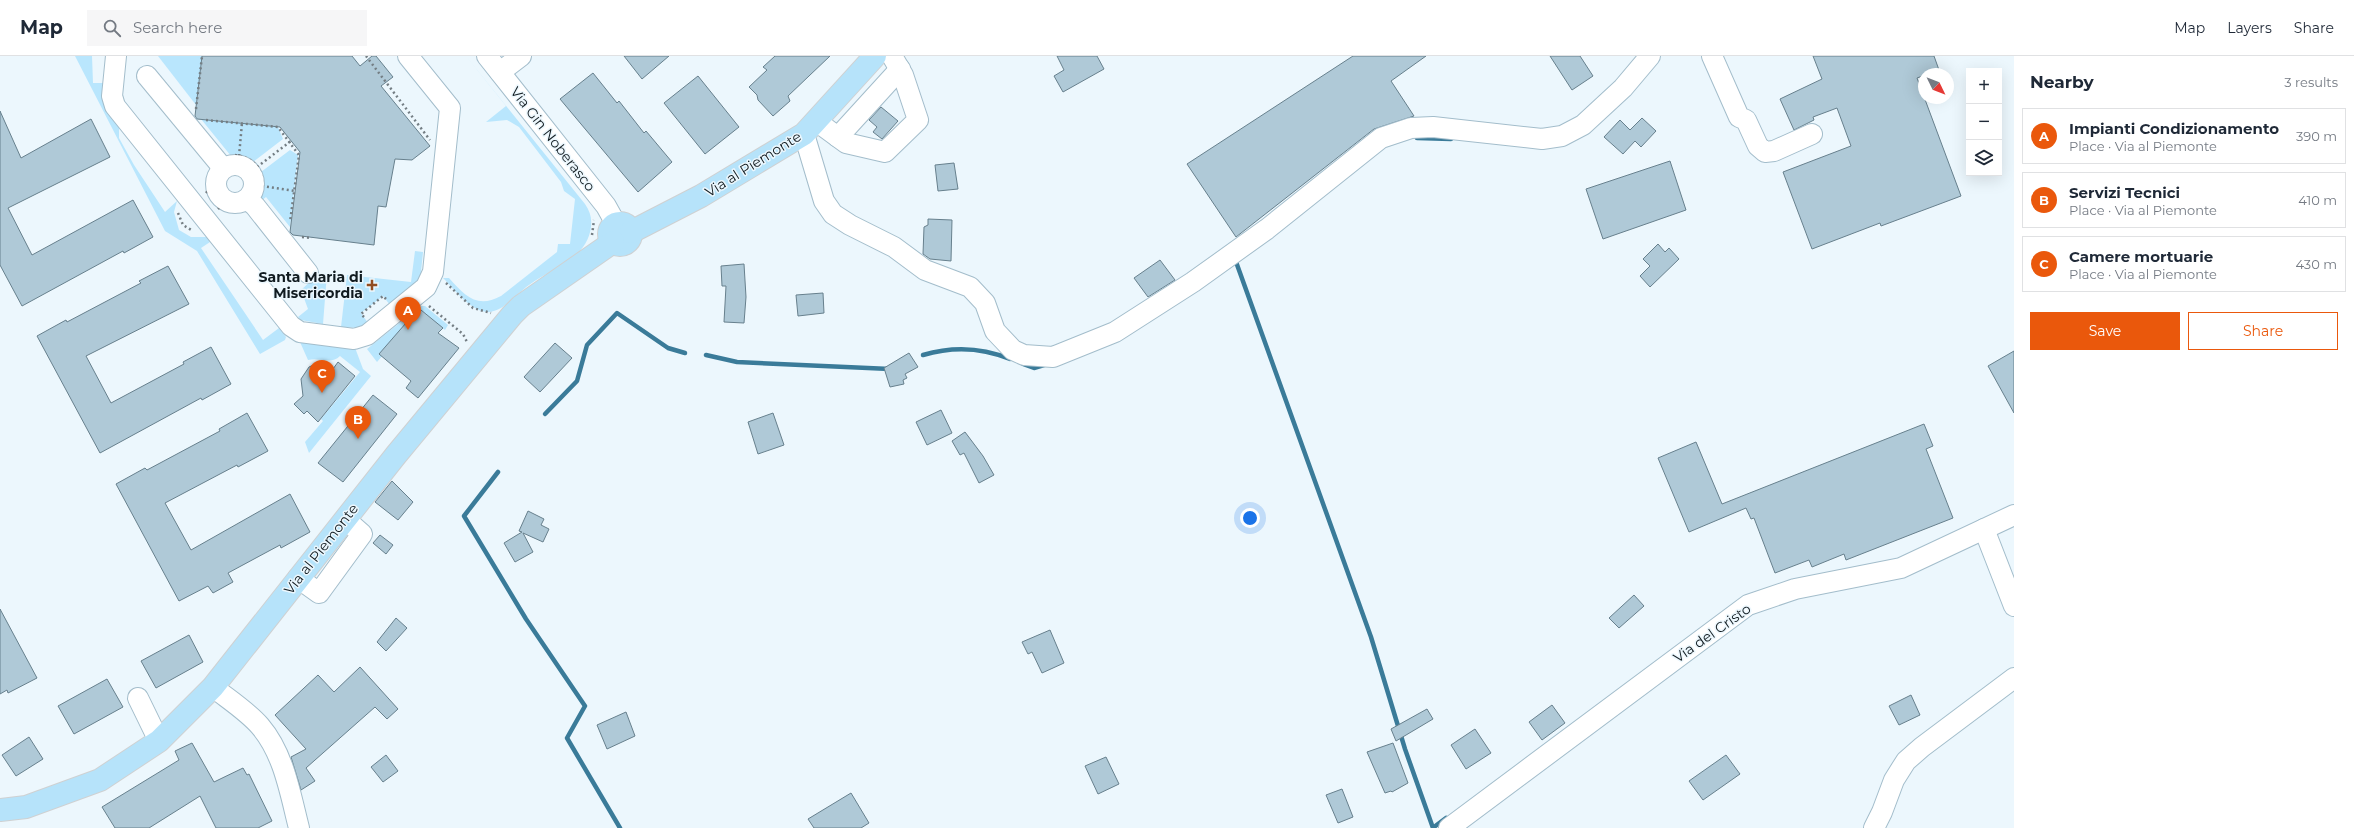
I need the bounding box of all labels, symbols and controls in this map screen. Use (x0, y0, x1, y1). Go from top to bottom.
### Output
search box (87, 10, 367, 46)
text: Map (20, 16, 63, 39)
icon: search (101, 17, 123, 39)
text: Search here (133, 18, 222, 37)
text: Map (2174, 19, 2205, 37)
text: Layers (2227, 19, 2272, 37)
text: Share (2294, 19, 2334, 37)
north arrow (1918, 68, 1954, 104)
map controls (1966, 68, 2002, 176)
button: + (1966, 68, 2002, 104)
text: Nearby (2030, 72, 2094, 92)
text: 3 results (2284, 74, 2338, 90)
street label: Via Gin Noberasco (507, 83, 600, 195)
button: − (1966, 104, 2002, 140)
text: Impianti Condizionamento (2069, 119, 2279, 138)
street label: Via al Piemonte (702, 127, 804, 201)
text: A (2039, 128, 2049, 144)
text: 390 m (2296, 128, 2337, 144)
text: Place · Via al Piemonte (2069, 138, 2217, 154)
button: layers (1966, 140, 2002, 176)
text: Servizi Tecnici (2069, 183, 2180, 202)
text: B (2039, 192, 2049, 208)
text: 410 m (2298, 192, 2337, 208)
text: Place · Via al Piemonte (2069, 202, 2217, 218)
text: Camere mortuarie (2069, 247, 2213, 266)
text: C (2039, 256, 2049, 272)
text: 430 m (2295, 256, 2337, 272)
text: Place · Via al Piemonte (2069, 266, 2217, 282)
place label: Santa Maria di Misericordia (259, 268, 363, 302)
marker: Santa Maria di Misericordia (366, 279, 378, 291)
pin: A (395, 297, 421, 330)
button: Save (2030, 312, 2180, 350)
button: Share (2188, 312, 2338, 350)
pin: C (309, 360, 335, 393)
pin: B (345, 406, 371, 439)
street label: Via al Piemonte (280, 500, 362, 598)
your location (1240, 508, 1260, 528)
street label: Via del Cristo (1670, 599, 1755, 666)

